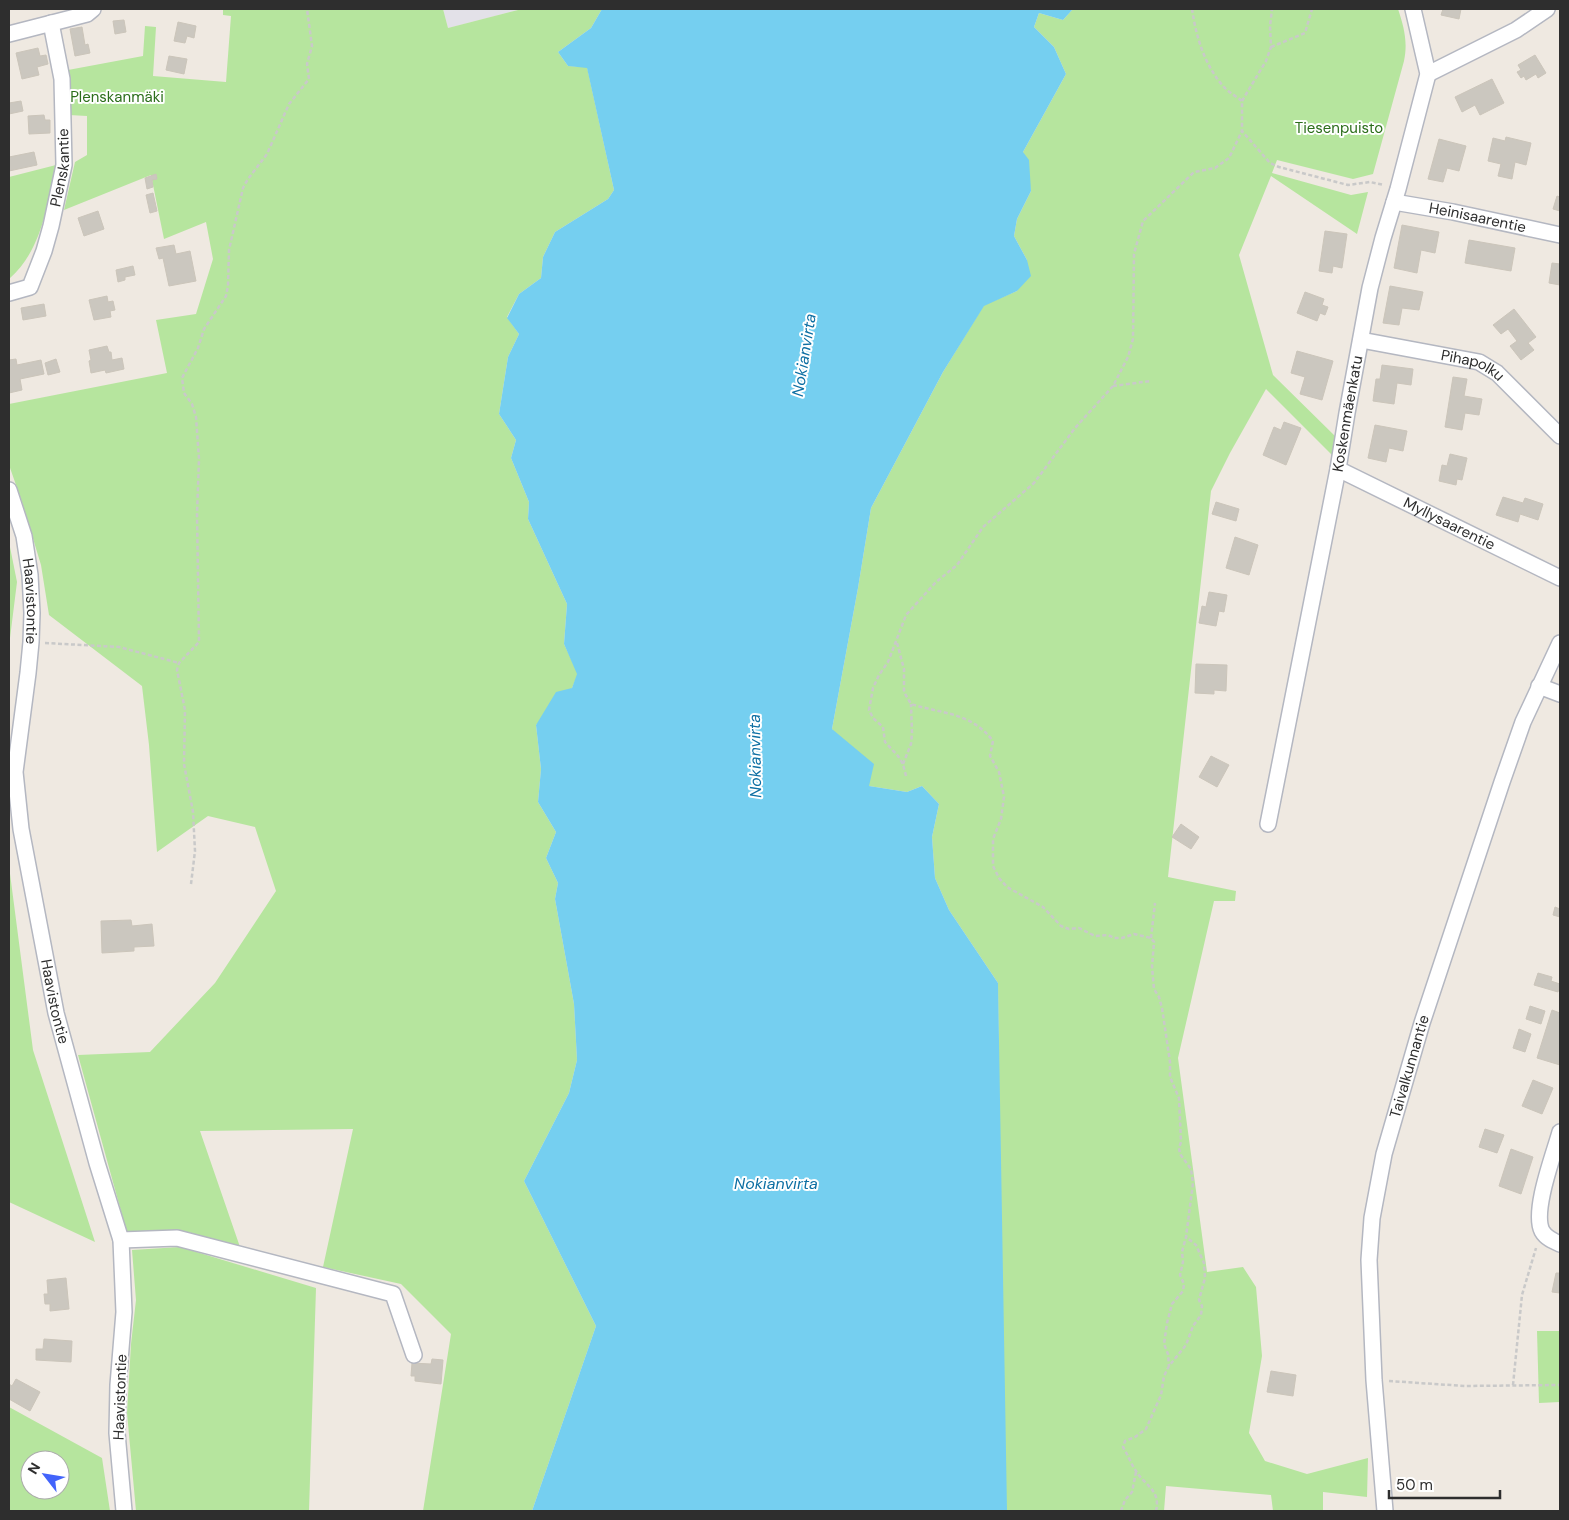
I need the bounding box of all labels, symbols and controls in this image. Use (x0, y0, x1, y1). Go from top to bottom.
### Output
park label: Plenskanmäki (70, 87, 164, 107)
park label: Tiesenpuisto (1295, 118, 1383, 138)
street label: Plenskantie (45, 128, 74, 208)
street label: Heinisaarentie (1427, 198, 1528, 237)
water label: Nokianvirta (787, 312, 821, 398)
street label: Pihapolku (1439, 345, 1509, 385)
street label: Koskenmäenkatu (1328, 354, 1367, 473)
street label: Myllysaarentie (1400, 493, 1499, 555)
street label: Haavistontie (18, 557, 42, 645)
water label: Nokianvirta (744, 714, 766, 798)
street label: Haavistontie (36, 957, 74, 1046)
street label: Taivalkunnantie (1385, 1012, 1434, 1120)
water label: Nokianvirta (734, 1173, 818, 1194)
street label: Haavistontie (109, 1354, 131, 1440)
north arrow (20, 1450, 70, 1500)
text: N (24, 1459, 44, 1477)
scale bar (1389, 1468, 1500, 1500)
text: 50 m (1396, 1475, 1433, 1495)

